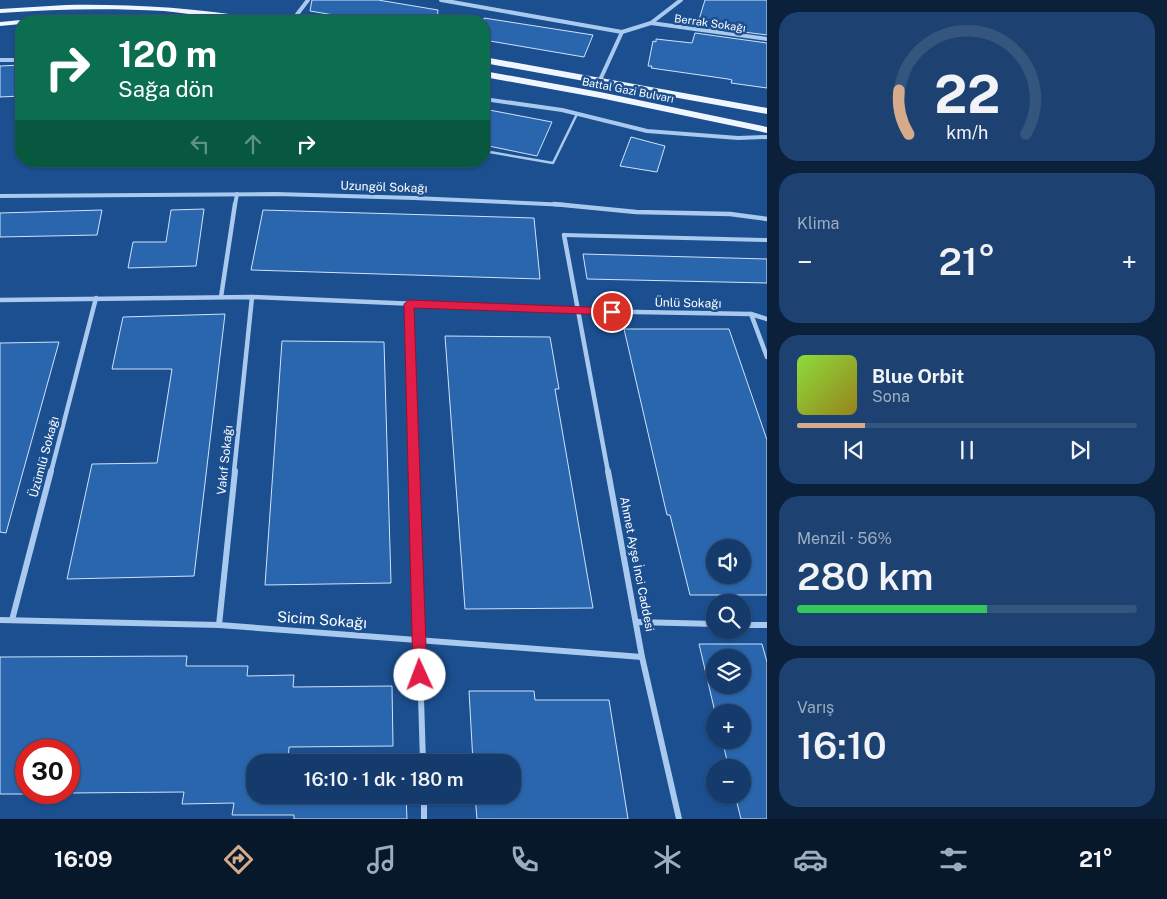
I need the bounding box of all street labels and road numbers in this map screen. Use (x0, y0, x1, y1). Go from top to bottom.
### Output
street label: Berrak Sokağı (673, 12, 747, 34)
street label: Battal Gazi Bulvarı (581, 75, 675, 105)
street label: Uzungöl Sokağı (340, 178, 428, 196)
street label: Ünlü Sokağı (654, 295, 722, 311)
street label: Üzümlü Sokağı (26, 415, 62, 499)
street label: Vakıf Sokağı (214, 425, 236, 495)
street label: Ahmet Ayşe İnci Caddesi (617, 495, 657, 633)
street label: Sicim Sokağı (276, 608, 368, 631)

